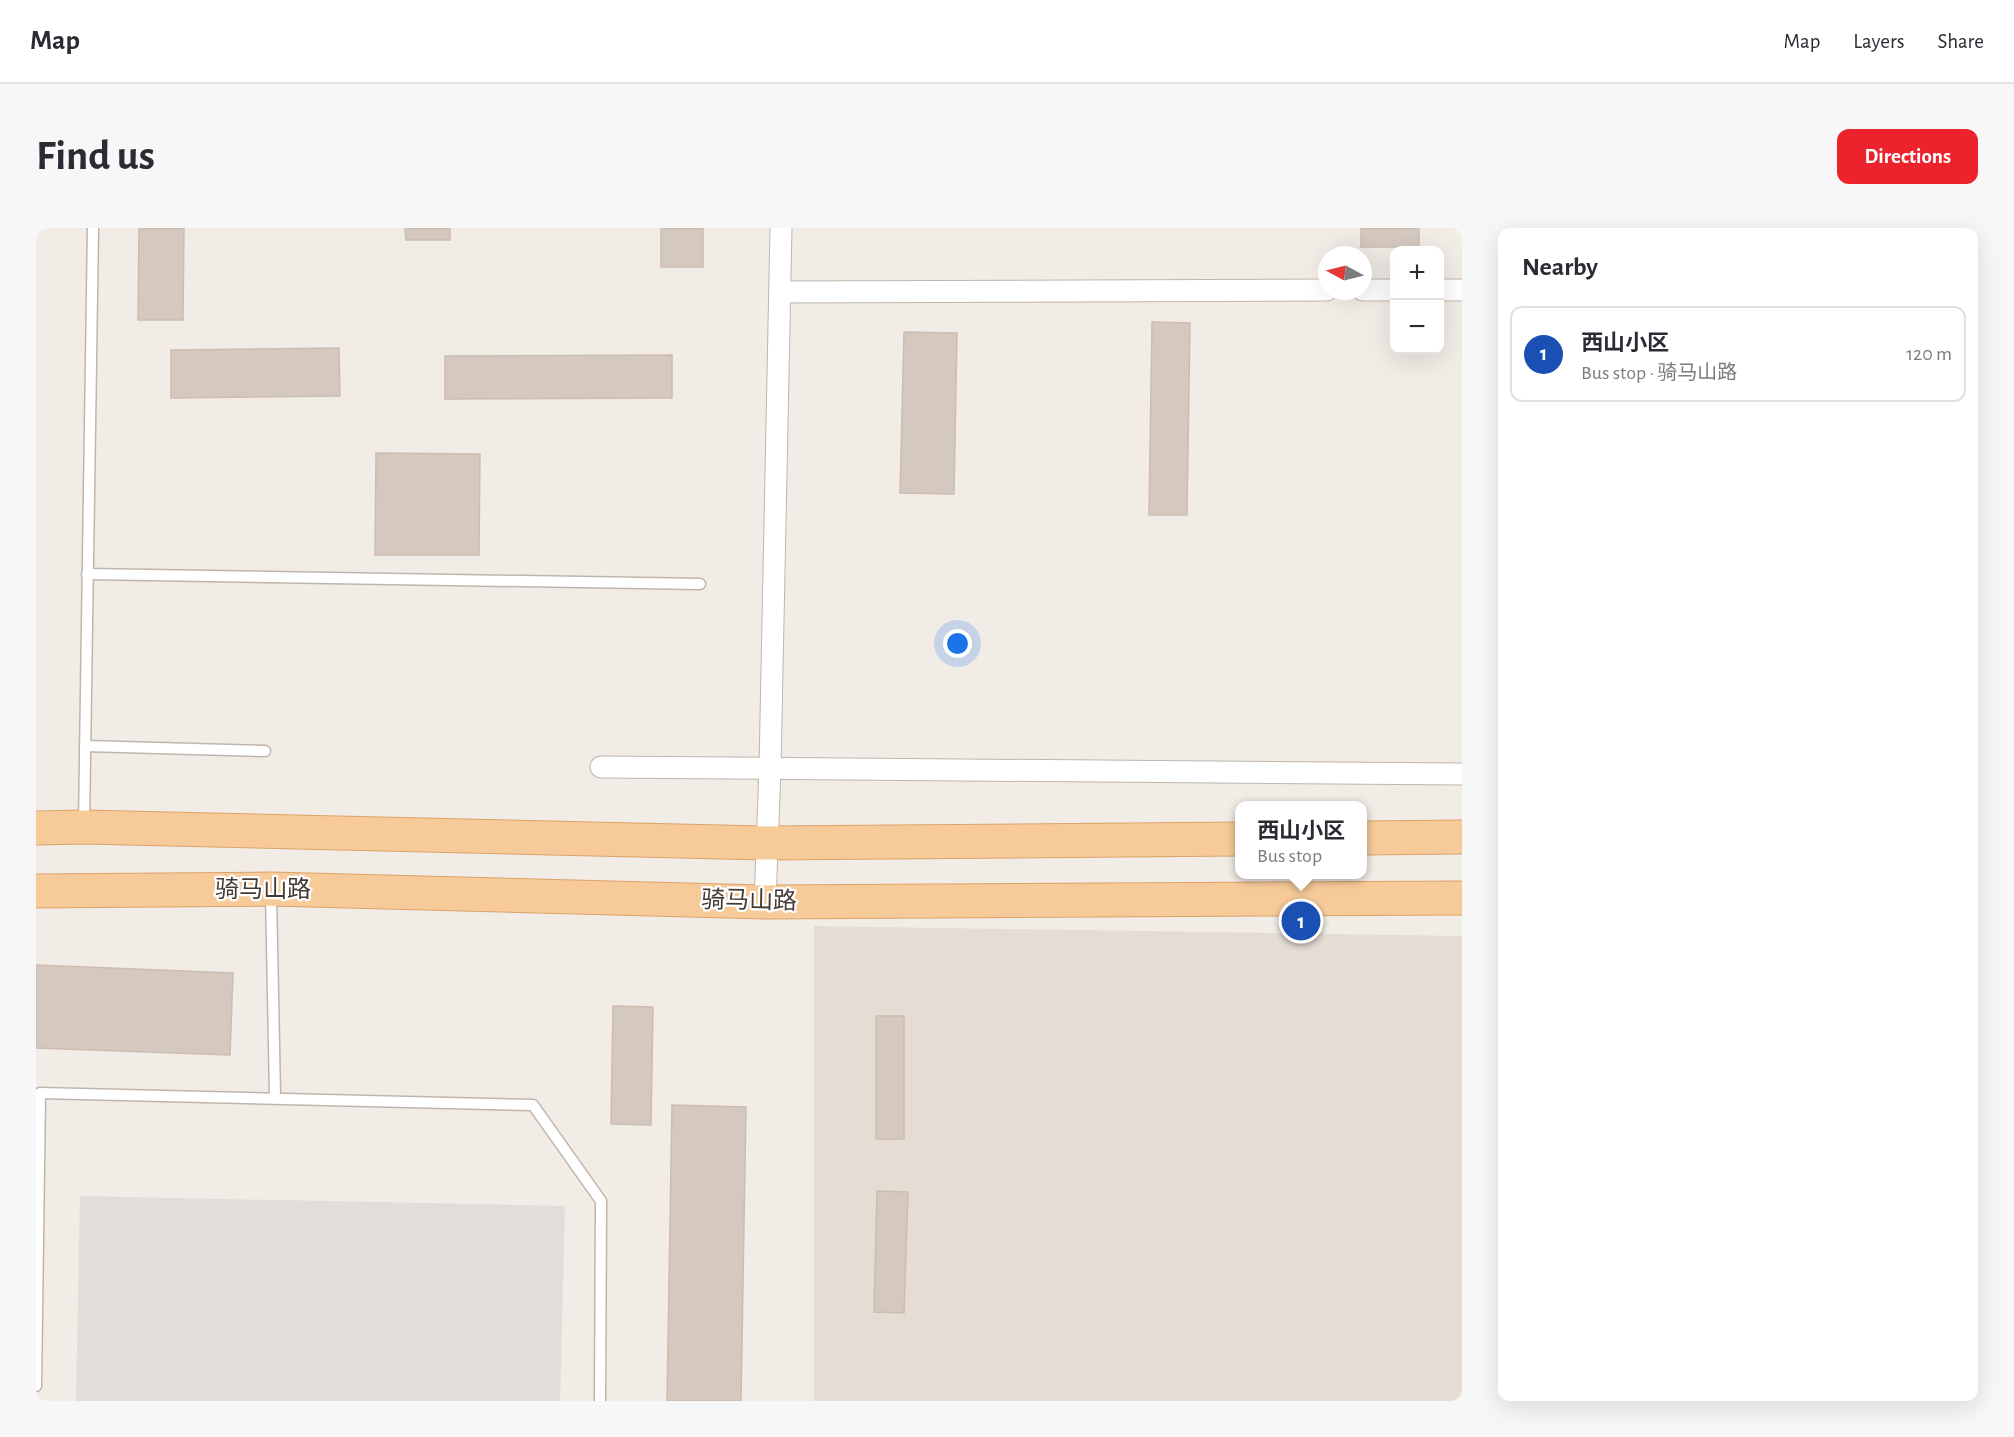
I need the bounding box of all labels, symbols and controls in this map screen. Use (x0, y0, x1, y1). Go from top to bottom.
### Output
text: Map (30, 27, 80, 55)
text: Map (1784, 31, 1820, 52)
text: Layers (1853, 31, 1904, 52)
text: Share (1937, 31, 1984, 52)
button: Directions (1837, 129, 1978, 184)
text: Find us (36, 135, 155, 177)
north arrow (1318, 246, 1372, 300)
map controls (1390, 246, 1444, 354)
button: + (1390, 246, 1444, 300)
text: Nearby (1522, 254, 1598, 280)
button: − (1390, 300, 1444, 354)
text: 西山小区 (1581, 332, 1669, 354)
text: 1 (1540, 344, 1547, 364)
text: 120 m (1906, 344, 1952, 364)
text: Bus stop · 骑马山路 (1581, 363, 1737, 383)
your location (943, 629, 972, 658)
popup (1235, 801, 1367, 879)
text: 西山小区 (1257, 820, 1345, 842)
text: Bus stop (1257, 846, 1322, 866)
street label: 骑马山路 (215, 876, 311, 902)
street label: 骑马山路 (701, 886, 797, 914)
pin: 1 (1282, 898, 1320, 944)

